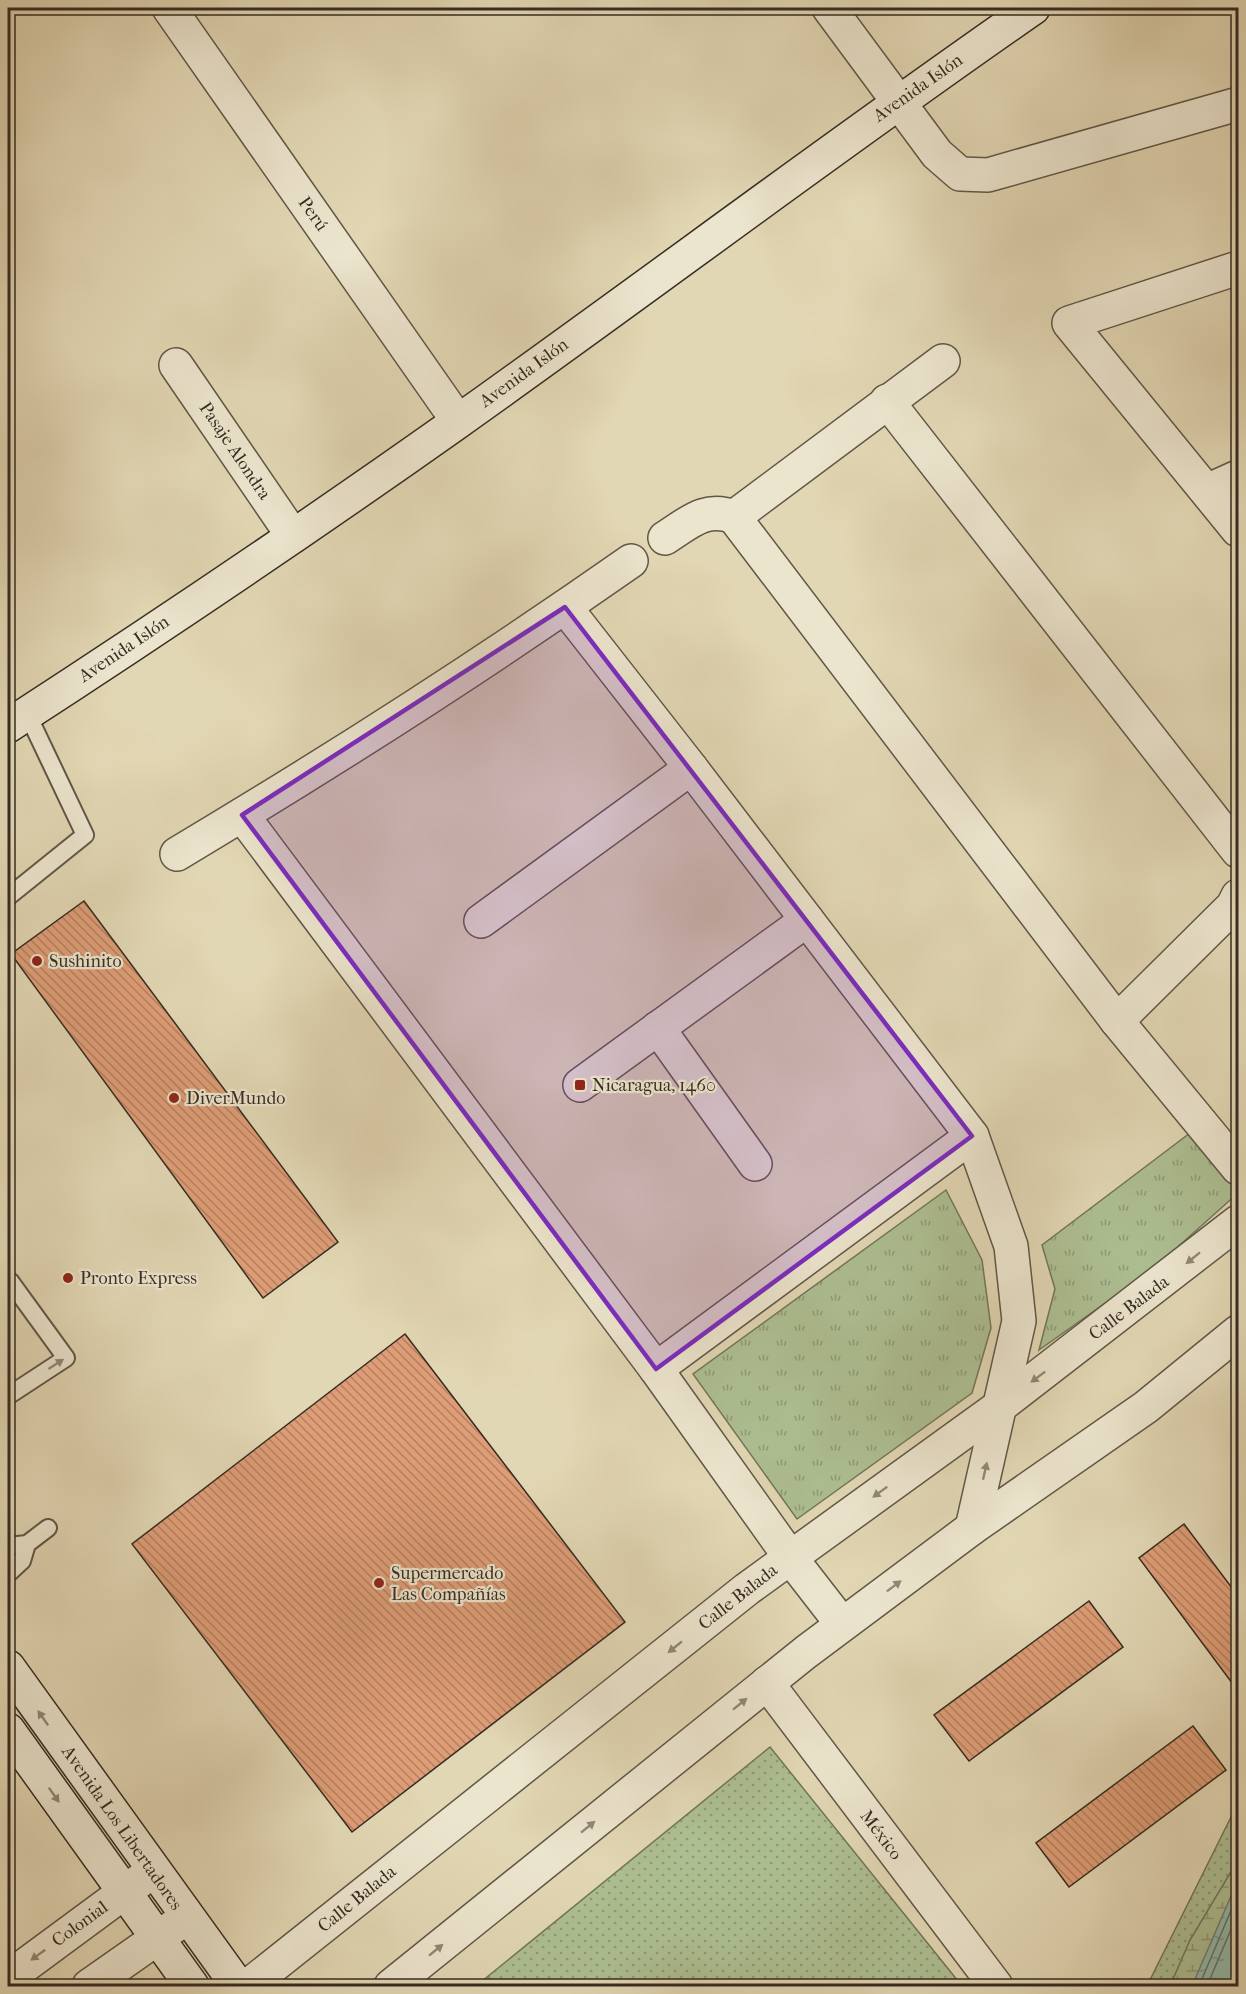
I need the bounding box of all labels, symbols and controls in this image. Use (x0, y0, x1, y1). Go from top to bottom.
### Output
street label: Avenida Islón (868, 49, 967, 127)
street label: Perú (294, 193, 332, 235)
street label: Avenida Islón (475, 334, 573, 413)
street label: Pasaje Alondra (195, 398, 276, 504)
street label: Avenida Islón (74, 611, 174, 687)
place label: Sushinito (49, 951, 122, 972)
marker: Sushinito (30, 954, 44, 968)
place label: Nicaragua, 1460 (592, 1075, 716, 1096)
marker: Nicaragua, 1460 (573, 1078, 587, 1092)
place label: DiverMundo (186, 1088, 285, 1109)
marker: DiverMundo (167, 1091, 181, 1105)
one-way arrow (1185, 1252, 1201, 1265)
place label: Pronto Express (80, 1268, 197, 1289)
marker: Pronto Express (61, 1271, 75, 1285)
street label: Calle Balada (1085, 1271, 1174, 1345)
one-way arrow (48, 1358, 64, 1370)
one-way arrow (1030, 1370, 1046, 1383)
one-way arrow (981, 1461, 990, 1480)
one-way arrow (873, 1485, 888, 1497)
street label: Calle Balada (694, 1559, 782, 1634)
place label: Supermercado Las Compañías (391, 1563, 506, 1605)
marker: Supermercado Las Compañías (372, 1576, 386, 1590)
one-way arrow (887, 1580, 902, 1592)
one-way arrow (667, 1640, 682, 1652)
one-way arrow (732, 1698, 748, 1711)
one-way arrow (38, 1710, 50, 1725)
street label: Avenida Los Libertadores (57, 1741, 187, 1914)
one-way arrow (47, 1788, 59, 1803)
street label: México (856, 1806, 906, 1864)
one-way arrow (580, 1821, 596, 1834)
street label: Calle Balada (314, 1861, 401, 1937)
street label: Colonial (48, 1897, 112, 1951)
one-way arrow (429, 1944, 444, 1956)
one-way arrow (30, 1949, 45, 1961)

